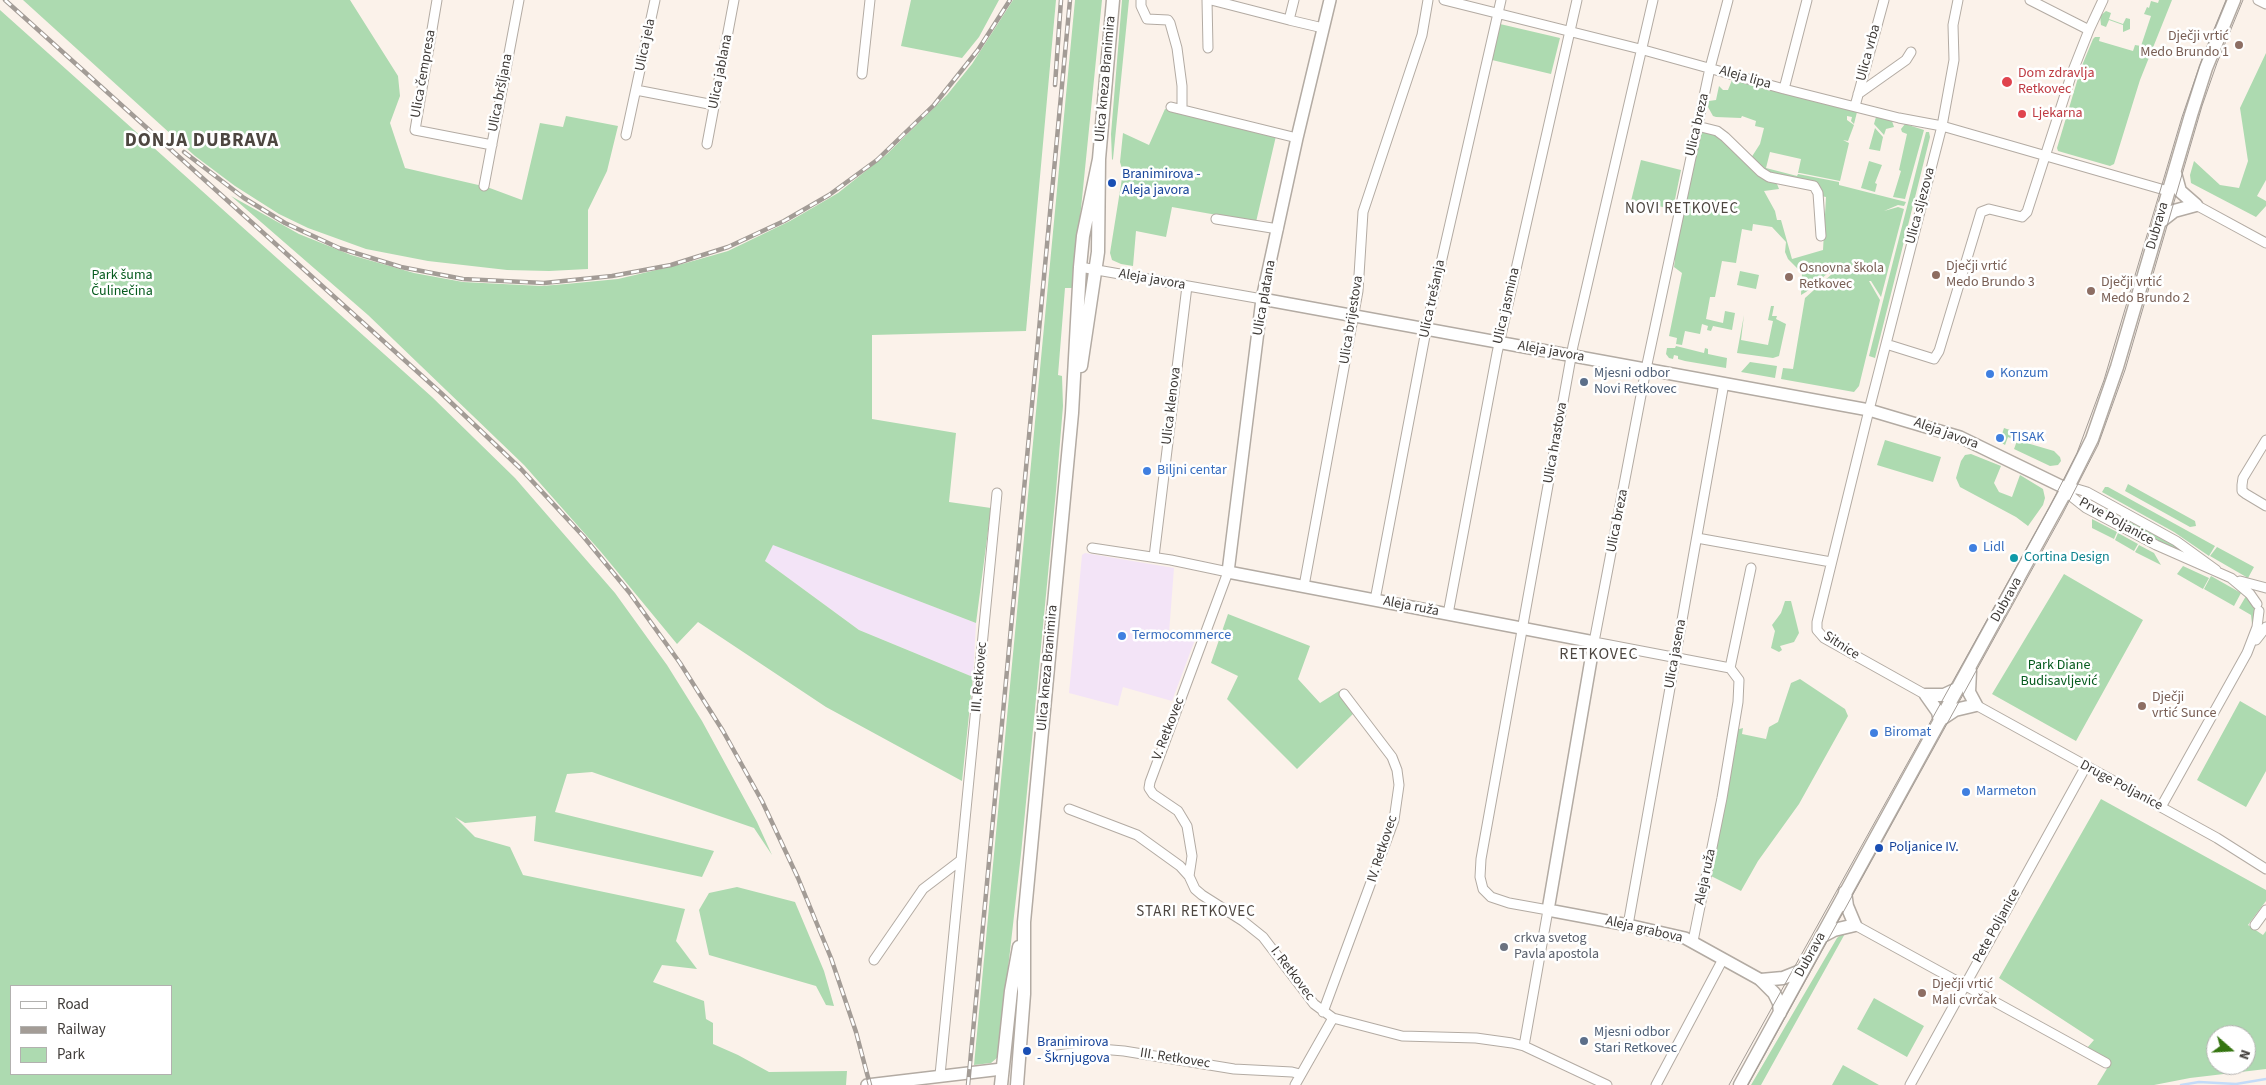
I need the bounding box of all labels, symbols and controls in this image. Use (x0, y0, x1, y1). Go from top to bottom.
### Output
street label: Ulica kneza Branimira (1092, 15, 1120, 143)
street label: Ulica jela (632, 17, 660, 73)
street label: Ulica vrba (1853, 23, 1885, 83)
street label: Ulica čempresa (408, 29, 440, 119)
place label: Dječji vrtić Medo Brundo 1 (2140, 29, 2229, 62)
street label: Ulica jablana (706, 33, 736, 111)
marker: Dječji vrtić Medo Brundo 1 (2233, 39, 2245, 51)
street label: Ulica bršljana (485, 52, 517, 134)
street label: Aleja lipa (1717, 63, 1773, 93)
place label: Dom zdravlja Retkovec (2018, 66, 2095, 98)
marker: Dom zdravlja Retkovec (2000, 75, 2014, 89)
street label: Ulica breza (1683, 92, 1713, 158)
place label: Ljekarna (2032, 106, 2083, 122)
marker: Ljekarna (2016, 108, 2028, 120)
district label: DONJA DUBRAVA (123, 131, 281, 153)
street label: Ulica sljezova (1903, 166, 1939, 246)
place label: Branimirova - Aleja javora (1122, 167, 1201, 200)
marker: Branimirova - Aleja javora (1106, 177, 1118, 189)
street label: Dubrava (2143, 200, 2173, 252)
district label: NOVI RETKOVEC (1623, 201, 1741, 219)
street label: Ulica trešanja (1417, 258, 1449, 340)
street label: Ulica platana (1250, 259, 1280, 337)
place label: Dječji vrtić Medo Brundo 3 (1946, 259, 2035, 292)
place label: Osnovna škola Retkovec (1799, 261, 1884, 294)
street label: Aleja javora (1117, 266, 1187, 294)
street label: Ulica jasmina (1490, 266, 1524, 346)
park label: Park šuma Čulinečina (91, 268, 153, 300)
marker: Dječji vrtić Medo Brundo 3 (1930, 269, 1942, 281)
marker: Osnovna škola Retkovec (1783, 271, 1795, 283)
street label: Ulica brijestova (1337, 274, 1367, 366)
place label: Dječji vrtić Medo Brundo 2 (2101, 275, 2190, 308)
marker: Dječji vrtić Medo Brundo 2 (2085, 285, 2097, 297)
street label: Aleja javora (1516, 338, 1586, 366)
street label: Ulica klenova (1159, 366, 1185, 446)
place label: Mjesni odbor Novi Retkovec (1594, 366, 1677, 398)
place label: Konzum (2000, 366, 2048, 382)
marker: Konzum (1984, 368, 1996, 380)
marker: Mjesni odbor Novi Retkovec (1578, 376, 1590, 388)
street label: Ulica hrastova (1541, 401, 1571, 485)
street label: Aleja javora (1911, 415, 1981, 453)
place label: TISAK (2010, 430, 2044, 446)
marker: TISAK (1994, 432, 2006, 444)
place label: Biljni centar (1157, 463, 1227, 479)
marker: Biljni centar (1141, 465, 1153, 477)
street label: Ulica breza (1604, 488, 1632, 554)
street label: Prve Poljanice (2076, 495, 2156, 549)
place label: Lidl (1983, 540, 2005, 556)
marker: Lidl (1967, 542, 1979, 554)
place label: Cortina Design (2024, 550, 2110, 566)
marker: Cortina Design (2008, 552, 2020, 564)
street label: Dubrava (1988, 575, 2026, 625)
street label: Aleja ruža (1382, 593, 1440, 621)
street label: Ulica kneza Branimira (1034, 604, 1062, 732)
street label: Ulica jasena (1662, 618, 1690, 690)
place label: Termocommerce (1132, 628, 1231, 644)
street label: Sitnice (1820, 628, 1862, 664)
marker: Termocommerce (1116, 630, 1128, 642)
street label: III. Retkovec (969, 641, 991, 713)
district label: RETKOVEC (1558, 645, 1640, 665)
park label: Park Diane Budisavljević (2020, 658, 2098, 690)
place label: Dječji vrtić Sunce (2152, 690, 2217, 722)
street label: V. Retkovec (1149, 695, 1189, 763)
marker: Dječji vrtić Sunce (2136, 700, 2148, 712)
place label: Biromat (1884, 725, 1931, 741)
marker: Biromat (1868, 727, 1880, 739)
street label: Druge Poljanice (2077, 757, 2165, 815)
place label: Marmeton (1976, 784, 2036, 800)
marker: Marmeton (1960, 786, 1972, 798)
street label: IV. Retkovec (1364, 813, 1402, 885)
place label: Poljanice IV. (1889, 840, 1959, 856)
marker: Poljanice IV. (1873, 842, 1885, 854)
street label: Aleja ruža (1692, 848, 1720, 906)
street label: Pete Poljanice (1970, 886, 2024, 966)
district label: STARI RETKOVEC (1134, 904, 1258, 922)
street label: Aleja grabova (1604, 913, 1684, 947)
street label: Dubrava (1792, 930, 1830, 980)
place label: crkva svetog Pavla apostola (1514, 931, 1599, 964)
marker: crkva svetog Pavla apostola (1498, 941, 1510, 953)
street label: I. Retkovec (1266, 944, 1318, 1004)
place label: Dječji vrtić Mali cvrčak (1932, 977, 1997, 1010)
legend (10, 985, 172, 1075)
marker: Dječji vrtić Mali cvrčak (1916, 987, 1928, 999)
text: Road (57, 994, 89, 1015)
text: Railway (57, 1019, 106, 1040)
place label: Mjesni odbor Stari Retkovec (1594, 1025, 1677, 1058)
north arrow (2206, 1025, 2256, 1075)
place label: Branimirova - Škrnjugova (1037, 1035, 1110, 1068)
marker: Mjesni odbor Stari Retkovec (1578, 1035, 1590, 1047)
text: Park (57, 1044, 85, 1065)
marker: Branimirova - Škrnjugova (1021, 1045, 1033, 1057)
street label: III. Retkovec (1139, 1045, 1211, 1073)
text: N (2233, 1047, 2255, 1062)

